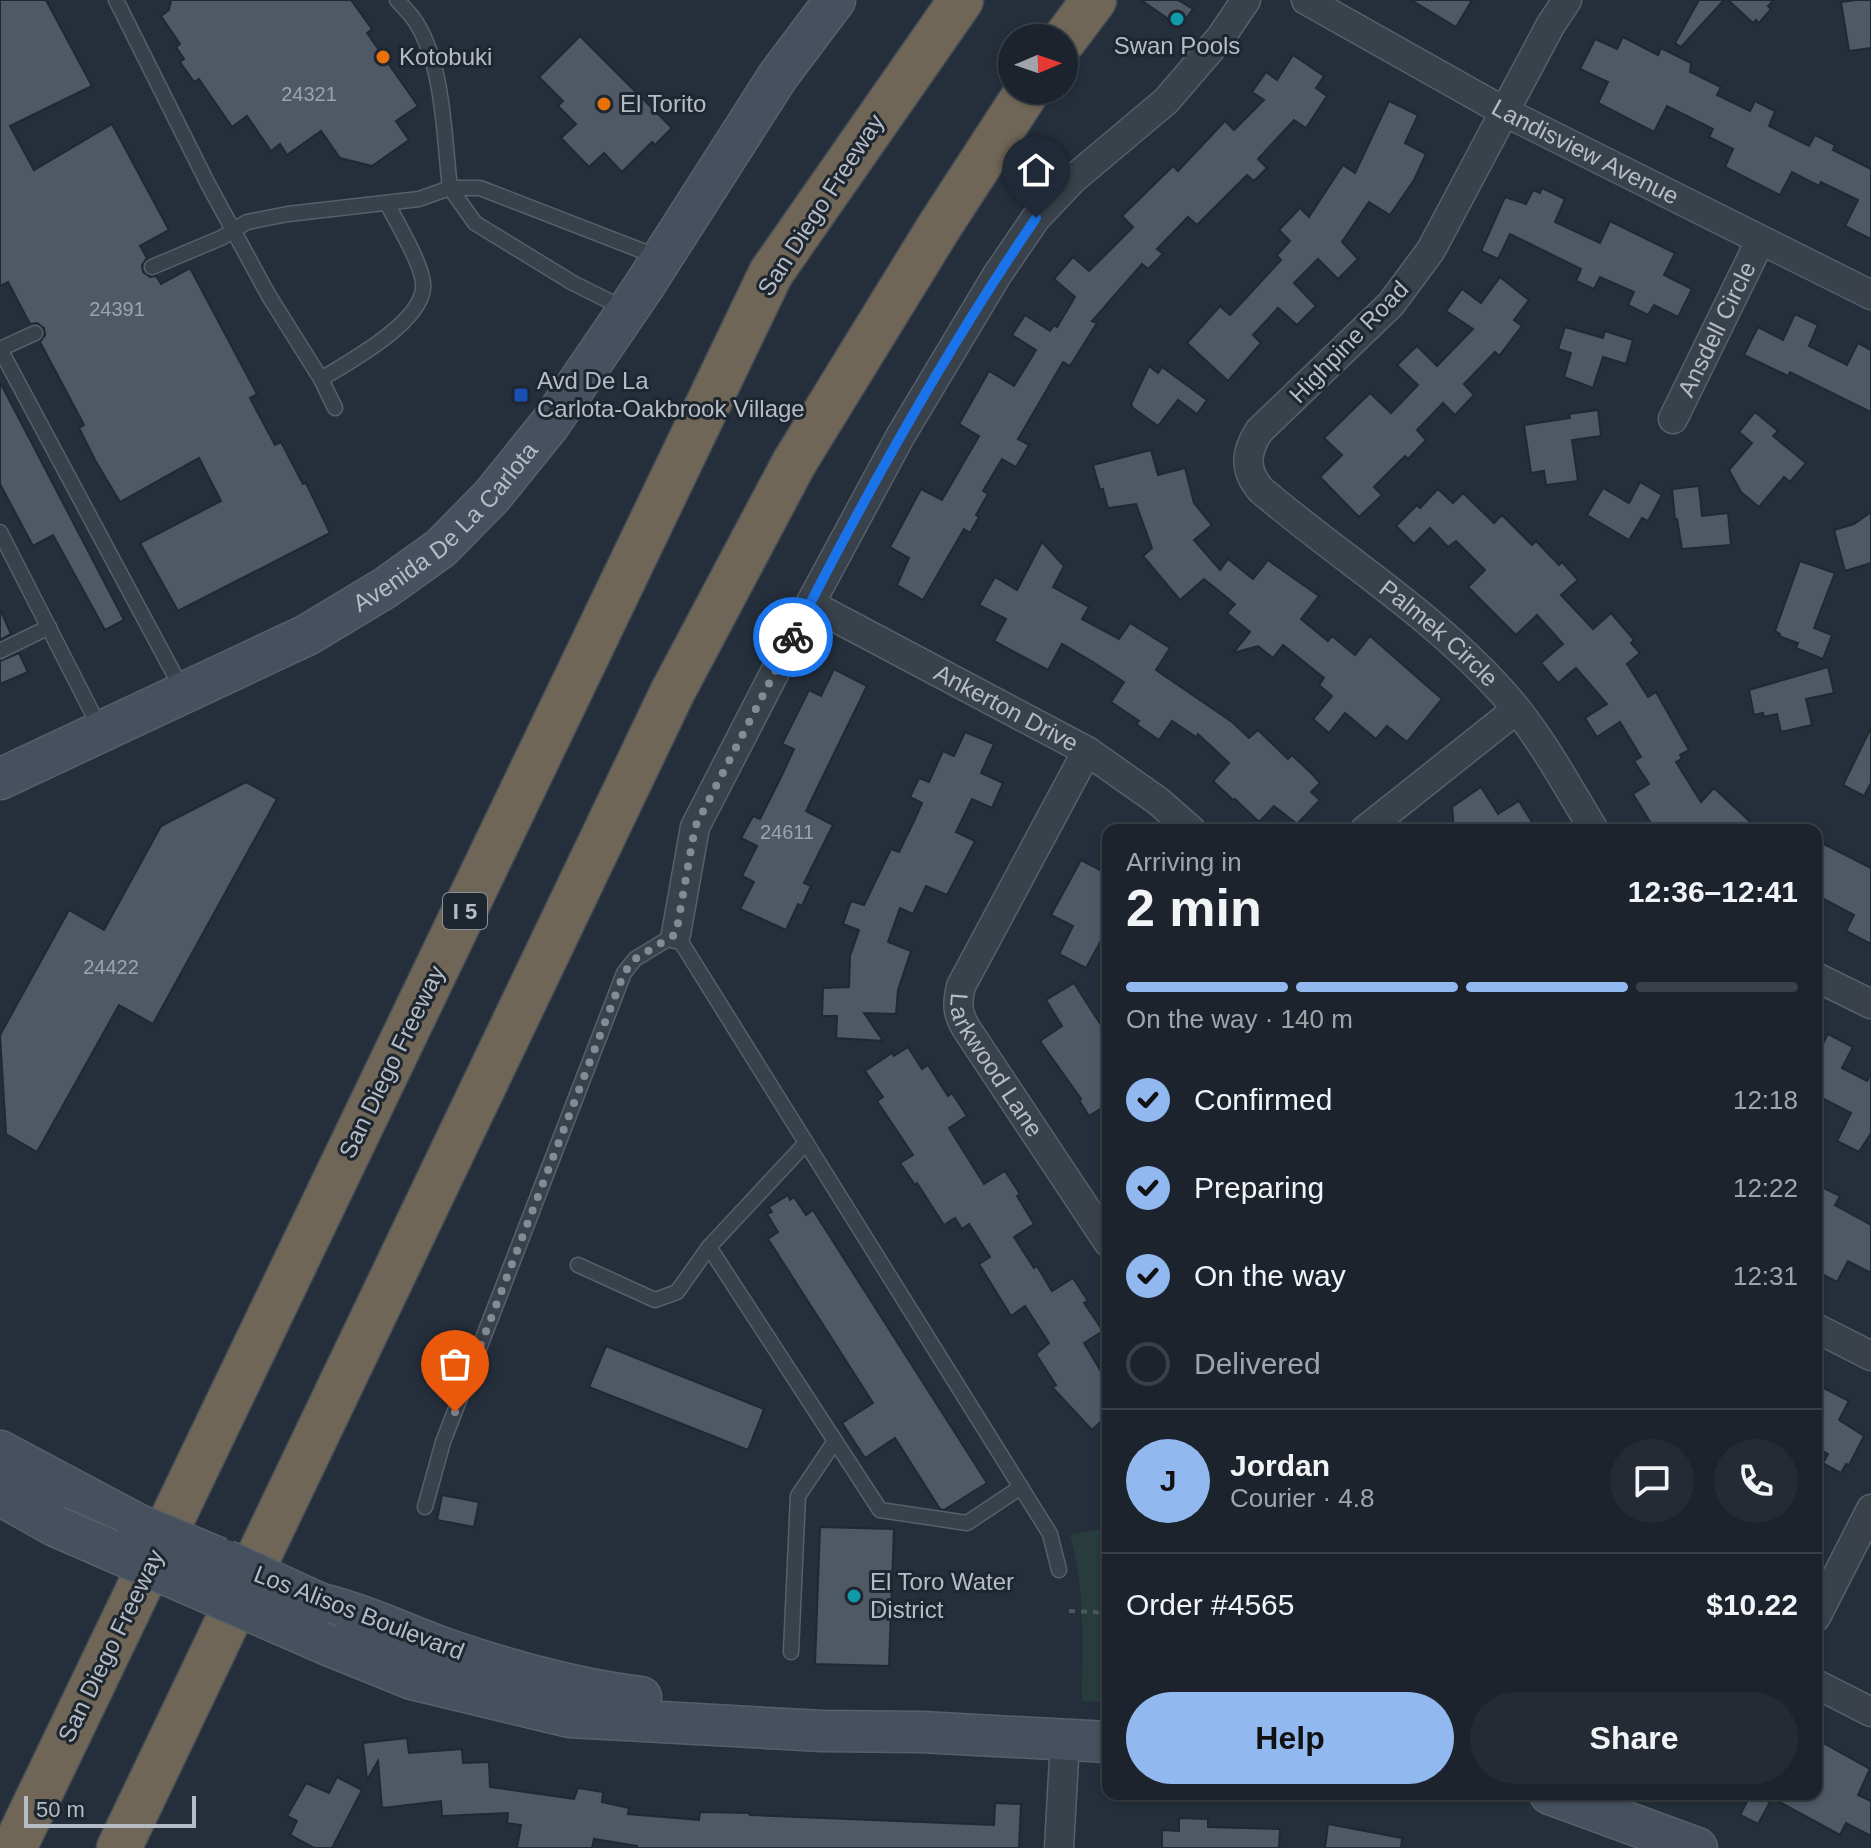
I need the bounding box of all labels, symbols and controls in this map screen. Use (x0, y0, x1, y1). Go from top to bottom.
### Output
marker: Swan Pools (1168, 10, 1186, 28)
north arrow (998, 24, 1078, 104)
map controls (998, 24, 1078, 104)
place label: Swan Pools (1114, 32, 1240, 59)
place label: Kotobuki (399, 43, 492, 70)
marker: Kotobuki (374, 48, 392, 66)
house number: 24321 (281, 83, 337, 105)
place label: El Torito (620, 90, 706, 117)
street label: Landisview Avenue (1487, 93, 1683, 210)
marker: El Torito (595, 95, 613, 113)
street label: San Diego Freeway (752, 109, 889, 300)
pin (1002, 136, 1070, 218)
icon: home (1014, 148, 1058, 192)
street label: Ansdell Circle (1672, 257, 1761, 401)
street label: Highpine Road (1284, 275, 1414, 408)
house number: 24391 (89, 298, 145, 320)
place label: Avd De La Carlota-Oakbrook Village (537, 367, 805, 422)
marker: Avd De La Carlota-Oakbrook Village (512, 386, 530, 404)
street label: Avenida De La Carlota (348, 436, 543, 617)
street label: Palmek Circle (1375, 574, 1504, 692)
courier (753, 597, 833, 677)
icon: bike (771, 615, 815, 659)
street label: Ankerton Drive (930, 658, 1083, 757)
house number: 24611 (760, 821, 814, 843)
text: Arriving in (1126, 847, 1242, 877)
text: 12:36–12:41 (1628, 875, 1798, 908)
text: 2 min (1126, 879, 1262, 937)
road number: I 5 (443, 893, 487, 929)
house number: 24422 (83, 956, 139, 978)
street label: San Diego Freeway (333, 961, 450, 1162)
street label: Larkwood Lane (945, 992, 1048, 1142)
text: On the way · 140 m (1126, 1004, 1353, 1034)
icon: check (1126, 1078, 1170, 1122)
text: Confirmed (1194, 1083, 1332, 1116)
text: 12:18 (1733, 1085, 1798, 1115)
icon: check (1126, 1166, 1170, 1210)
text: Preparing (1194, 1171, 1324, 1204)
text: 12:22 (1733, 1173, 1798, 1203)
icon: check (1126, 1254, 1170, 1298)
text: On the way (1194, 1259, 1346, 1292)
text: 12:31 (1733, 1261, 1798, 1291)
pin (421, 1330, 489, 1412)
icon: bag (433, 1342, 477, 1386)
text: Delivered (1194, 1347, 1321, 1380)
button: chat (1610, 1439, 1694, 1523)
button: phone (1714, 1439, 1798, 1523)
text: Jordan (1230, 1449, 1330, 1482)
text: J (1160, 1464, 1176, 1497)
text: Courier · 4.8 (1230, 1483, 1375, 1513)
street label: San Diego Freeway (52, 1545, 169, 1746)
street label: Los Alisos Boulevard (250, 1560, 468, 1665)
place label: El Toro Water District (870, 1568, 1014, 1623)
marker: El Toro Water District (845, 1587, 863, 1605)
text: Order #4565 (1126, 1588, 1294, 1621)
text: $10.22 (1706, 1588, 1798, 1621)
button: Help (1126, 1692, 1454, 1784)
button: Share (1470, 1692, 1798, 1784)
scale bar (24, 1792, 196, 1828)
text: 50 m (36, 1797, 85, 1822)

